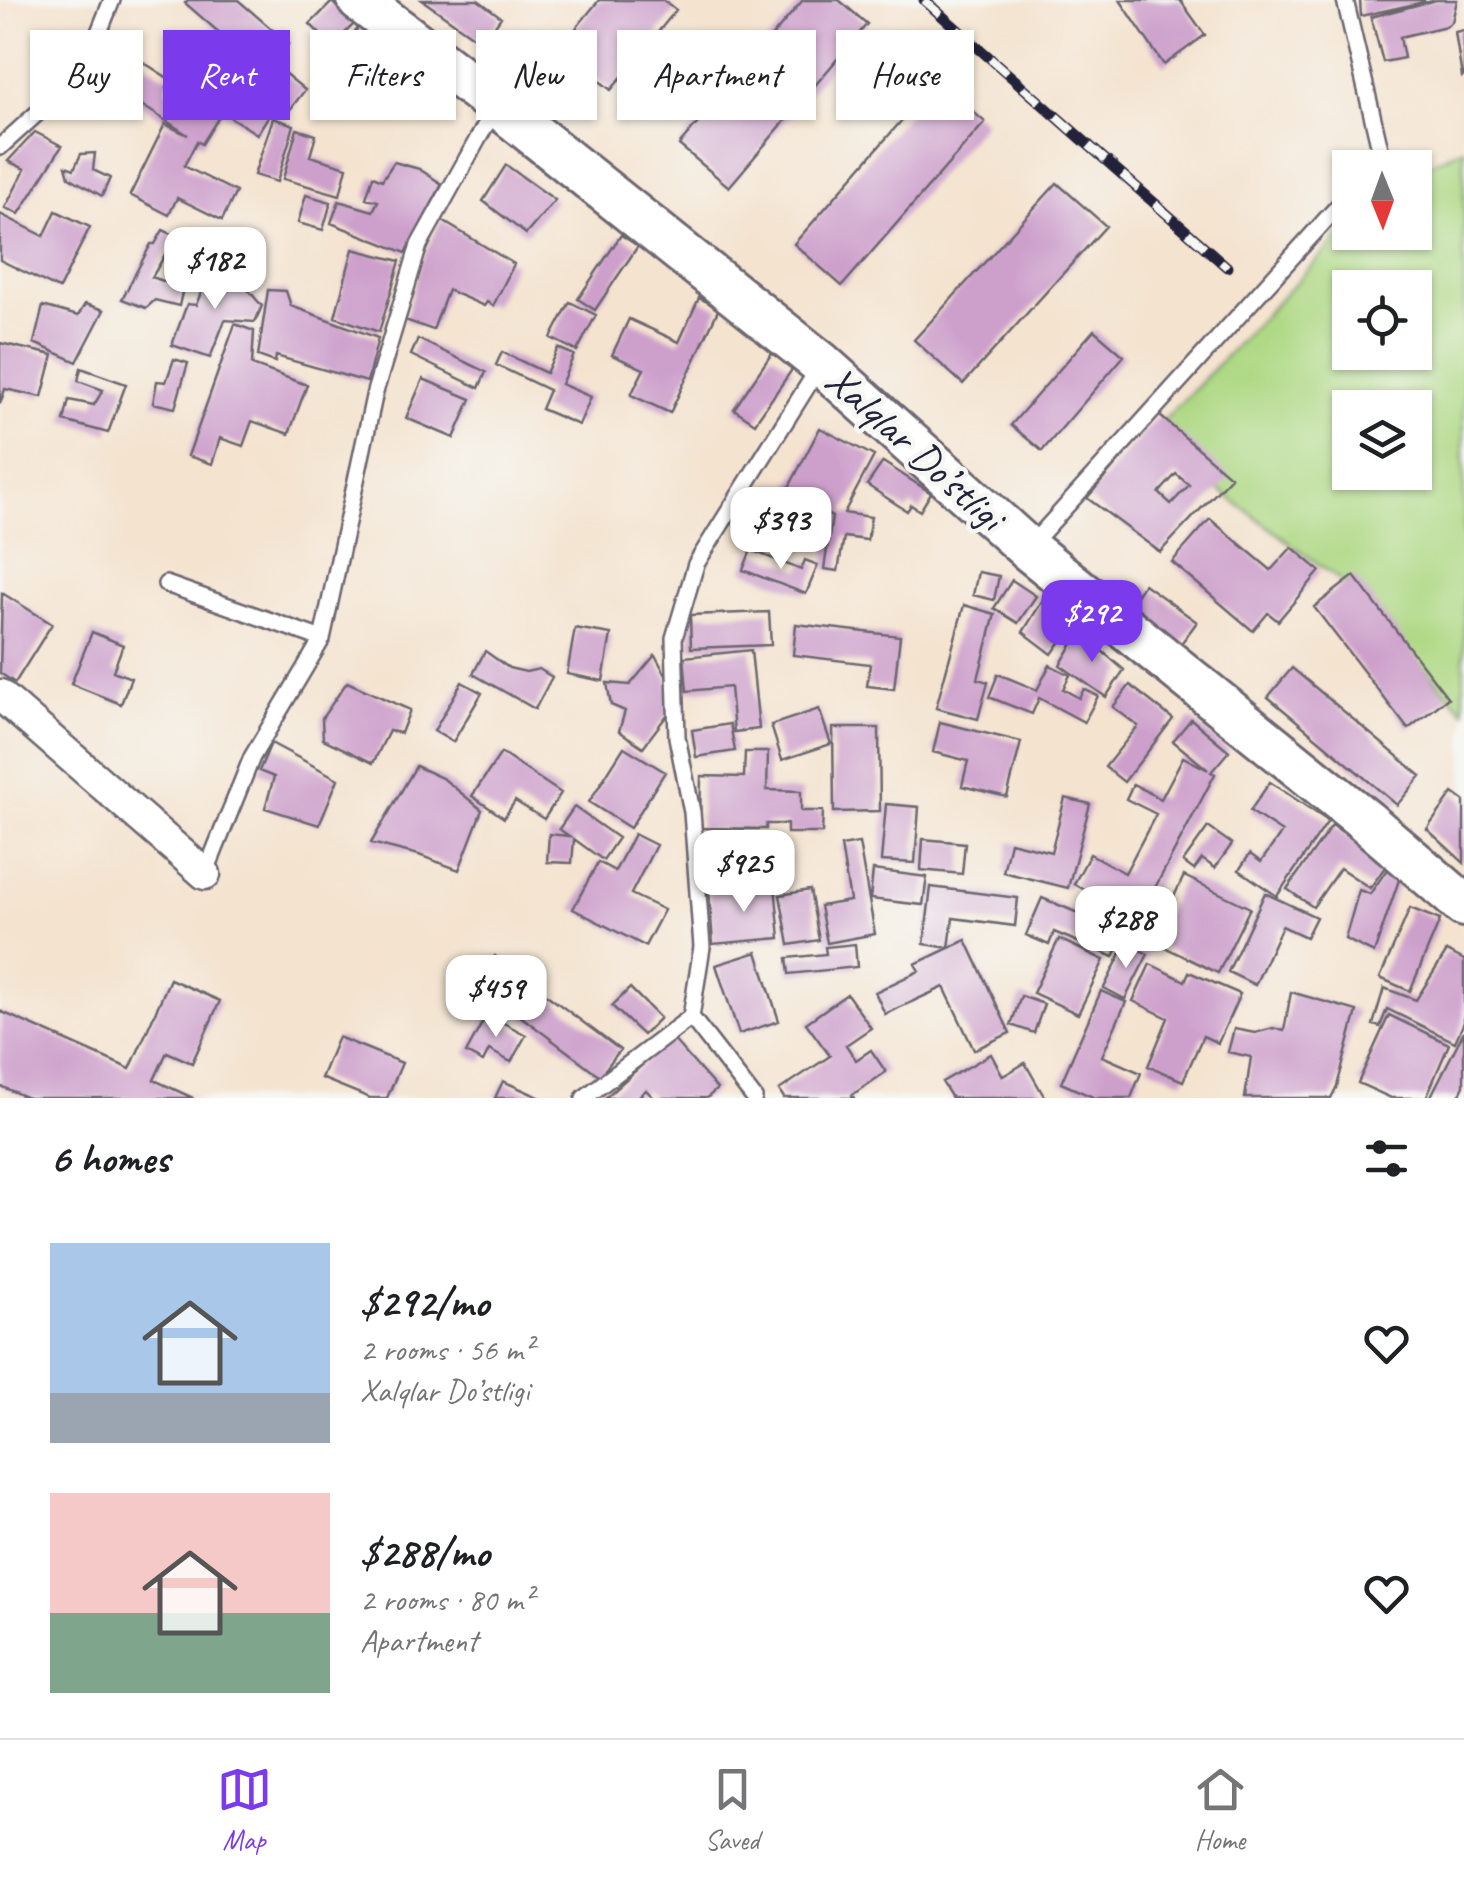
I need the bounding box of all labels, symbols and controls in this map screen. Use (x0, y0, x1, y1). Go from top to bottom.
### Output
chip: Buy (30, 30, 143, 120)
chip: Rent (163, 30, 290, 120)
chip: Filters (310, 30, 456, 120)
chip: New (476, 30, 597, 120)
chip: Apartment (617, 30, 816, 120)
chip: House (836, 30, 974, 120)
north arrow (1332, 150, 1432, 250)
map controls (1332, 150, 1432, 490)
pin: $182 (156, 227, 274, 312)
text: $182 (186, 239, 244, 280)
button: locate (1332, 270, 1432, 370)
street label: Xalqlar Do’stligi (815, 354, 1019, 546)
button: layers (1332, 390, 1432, 490)
pin: $393 (722, 487, 840, 572)
text: $393 (752, 499, 810, 540)
pin: $292 (1033, 580, 1151, 665)
text: $292 (1063, 592, 1121, 633)
pin: $925 (685, 830, 803, 915)
text: $925 (716, 842, 772, 883)
pin: $288 (1067, 886, 1185, 971)
text: $288 (1097, 898, 1155, 939)
pin: $459 (437, 955, 555, 1040)
text: $459 (468, 967, 524, 1008)
icon: filters (1359, 1131, 1414, 1186)
text: 6 homes (50, 1132, 169, 1185)
text: $292/mo (360, 1276, 489, 1329)
icon: home (130, 1283, 250, 1403)
icon: heart (1359, 1316, 1414, 1371)
text: 2 rooms · 56 m² (360, 1329, 533, 1370)
text: Xalqlar Do’stligi (360, 1370, 530, 1411)
text: $288/mo (360, 1526, 489, 1579)
icon: home (130, 1533, 250, 1653)
icon: heart (1359, 1566, 1414, 1621)
text: 2 rooms · 80 m² (360, 1579, 533, 1620)
text: Apartment (360, 1620, 478, 1661)
tab: Map (217, 1762, 272, 1857)
tab: Saved (705, 1762, 760, 1857)
tab: Home (1193, 1762, 1248, 1857)

